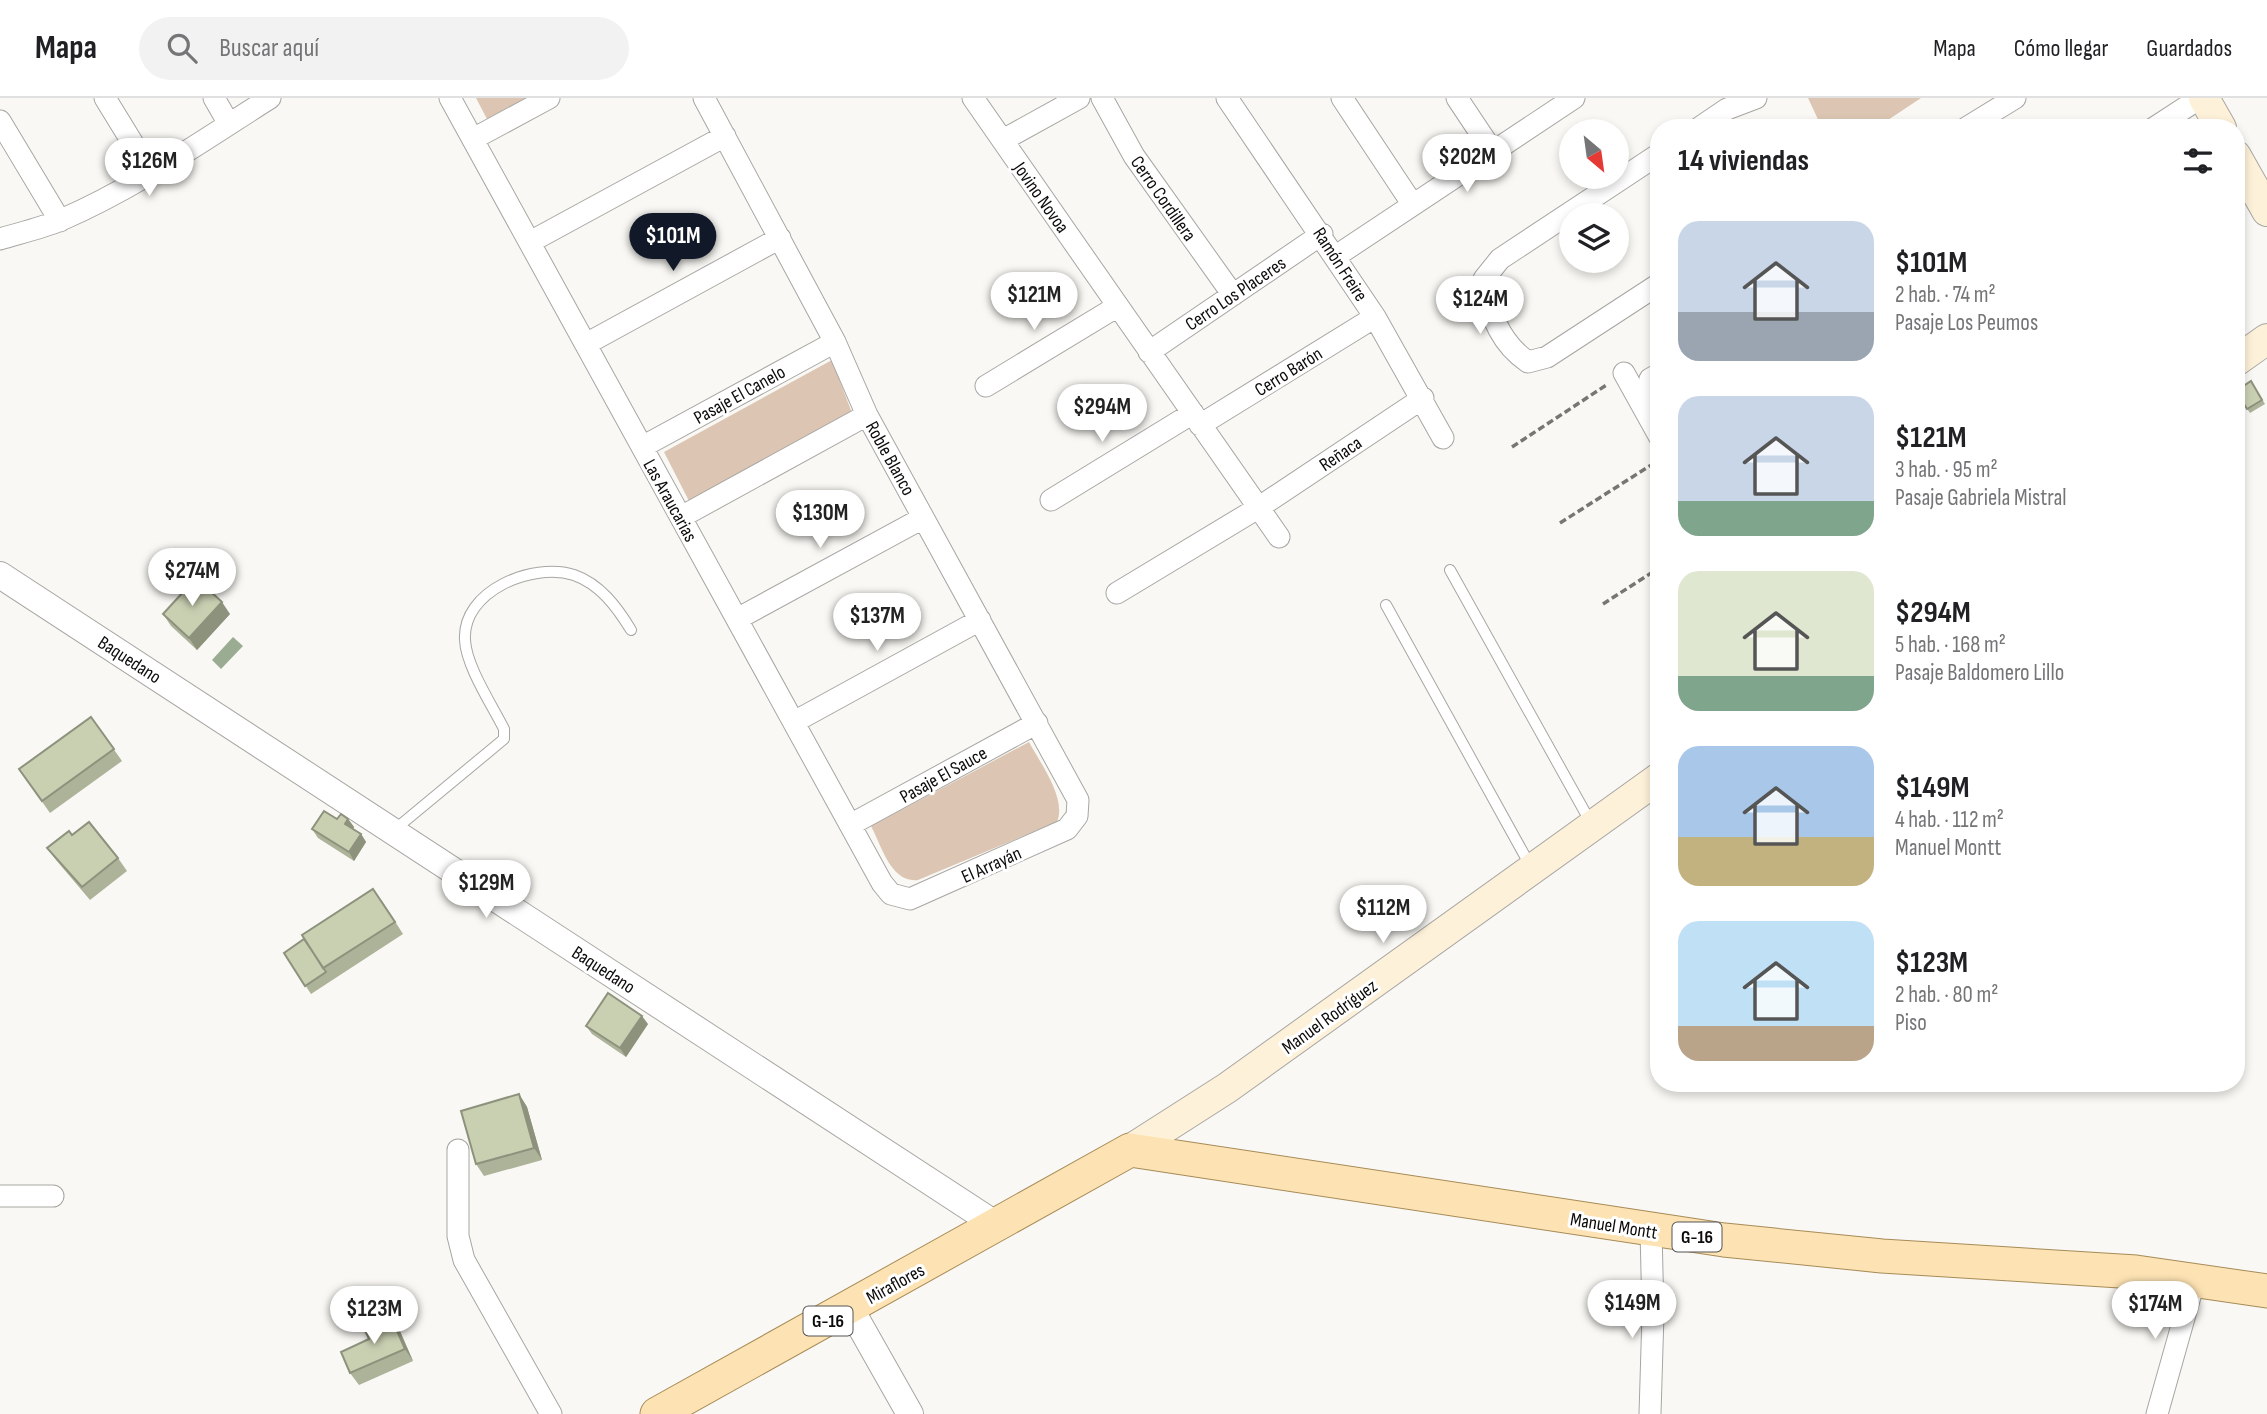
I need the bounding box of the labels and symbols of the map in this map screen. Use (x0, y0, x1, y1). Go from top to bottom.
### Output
north arrow (1559, 119, 1629, 189)
pin: $202M (1418, 134, 1516, 194)
pin: $126M (100, 139, 198, 198)
street label: Cerro Cordillera (1125, 152, 1201, 246)
street label: Jovino Novoa (1007, 157, 1074, 238)
pin: $101M (624, 214, 722, 273)
street label: Ramón Freire (1307, 224, 1372, 306)
street label: Cerro Los Placeres (1181, 252, 1291, 336)
pin: $121M (985, 272, 1083, 332)
pin: $124M (1431, 276, 1529, 336)
street label: Cerro Barón (1251, 343, 1327, 402)
street label: Pasaje El Canelo (690, 361, 789, 430)
pin: $294M (1053, 384, 1151, 444)
street label: Roble Blanco (860, 418, 919, 500)
street label: Reñaca (1315, 432, 1366, 477)
street label: Las Araucarias (638, 455, 702, 546)
pin: $130M (771, 490, 869, 550)
pin: $274M (143, 548, 241, 608)
pin: $137M (828, 594, 926, 653)
street label: Baquedano (93, 631, 165, 689)
street label: Pasaje El Sauce (896, 742, 991, 809)
street label: El Arrayán (958, 842, 1025, 889)
pin: $129M (437, 860, 535, 920)
pin: $112M (1334, 886, 1432, 945)
street label: Baquedano (567, 941, 639, 999)
street label: Manuel Rodríguez (1278, 975, 1382, 1059)
street label: Manuel Montt (1569, 1208, 1659, 1245)
road number: G-16 (1672, 1222, 1722, 1252)
street label: Miraflores (863, 1259, 929, 1310)
pin: $149M (1583, 1280, 1681, 1340)
pin: $174M (2106, 1282, 2204, 1341)
pin: $123M (325, 1286, 423, 1346)
road number: G-16 (804, 1306, 852, 1336)

